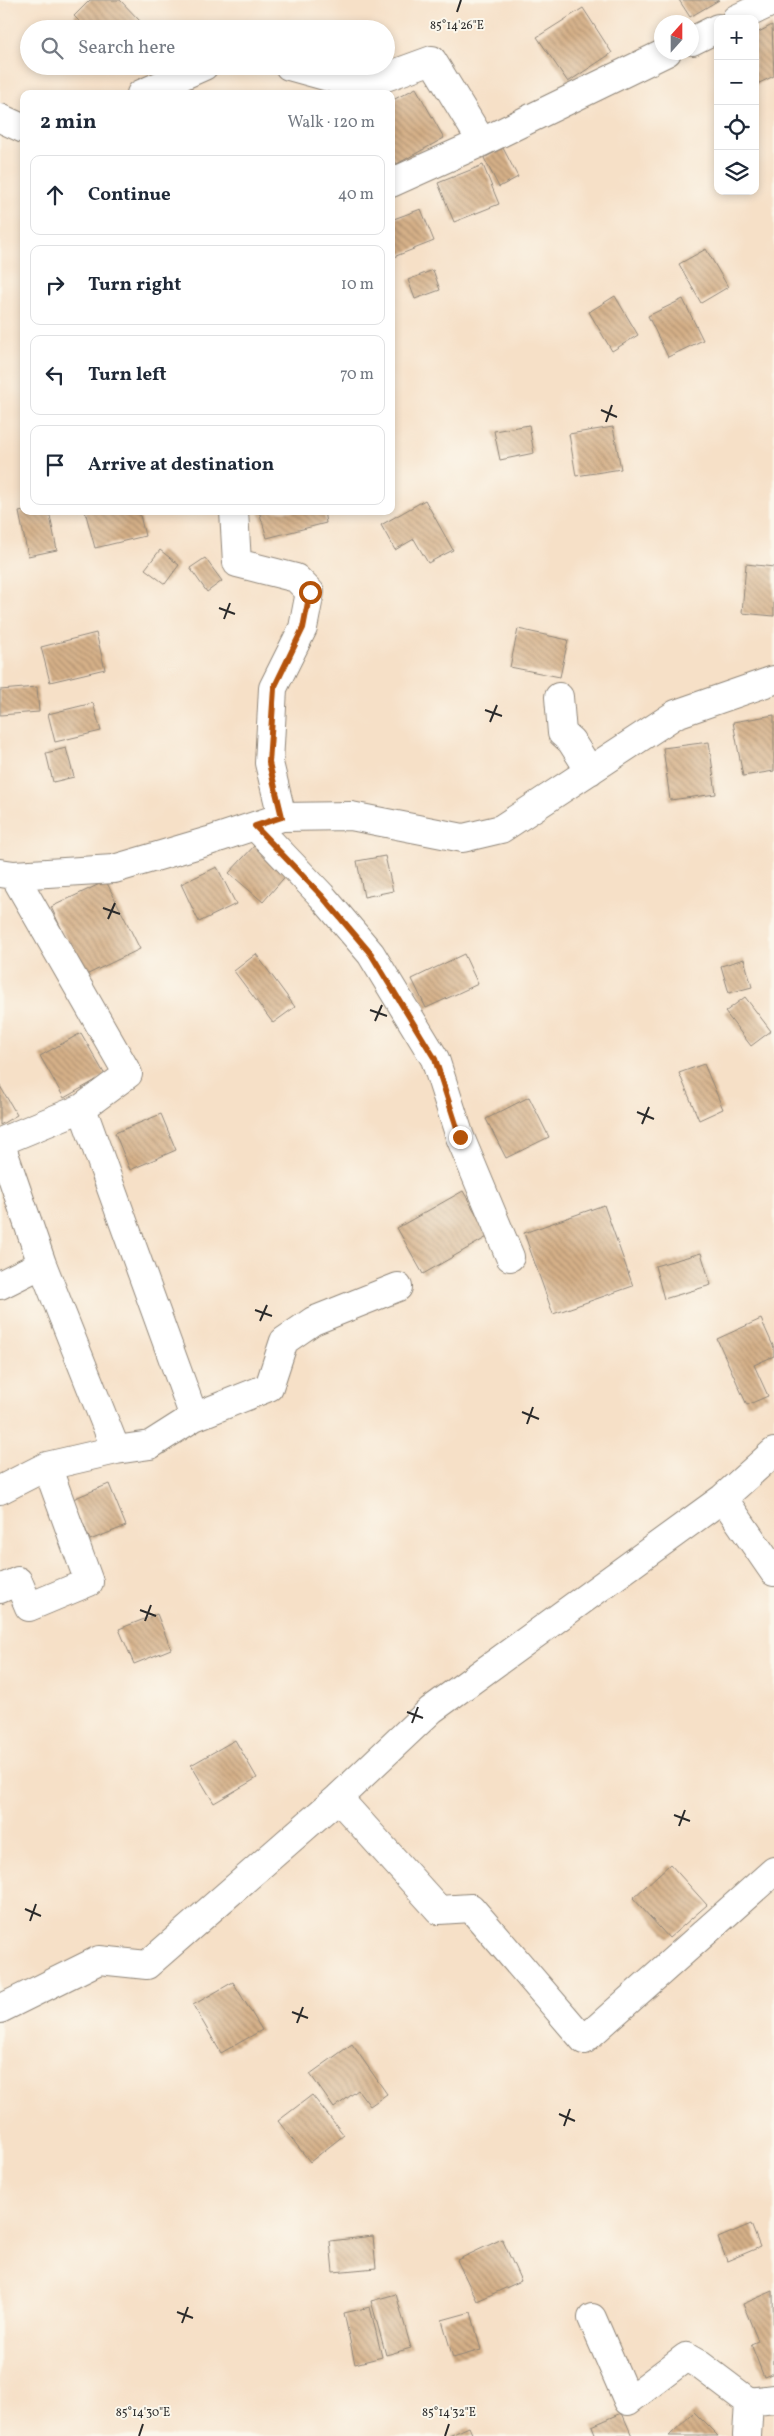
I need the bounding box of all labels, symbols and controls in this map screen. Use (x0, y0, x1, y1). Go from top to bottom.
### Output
north arrow (654, 15, 699, 60)
map controls (714, 15, 759, 195)
button: + (714, 15, 759, 60)
text: 85°14'26"E (430, 18, 484, 34)
search box (20, 20, 395, 75)
icon: search (38, 34, 66, 62)
text: Search here (78, 35, 175, 61)
button: − (714, 60, 759, 105)
button: locate (714, 105, 759, 150)
text: 2 min (40, 108, 97, 137)
text: Walk · 120 m (287, 112, 375, 134)
button: layers (714, 150, 759, 195)
icon: ahead (41, 181, 69, 209)
text: Continue (88, 182, 171, 208)
text: 40 m (338, 184, 374, 206)
icon: right (41, 271, 69, 299)
text: Turn right (88, 272, 181, 298)
text: 10 m (341, 274, 374, 296)
icon: left (41, 361, 69, 389)
text: Turn left (88, 362, 167, 388)
text: 70 m (340, 364, 374, 386)
icon: arrive (41, 451, 69, 479)
text: Arrive at destination (88, 452, 274, 478)
route start (299, 581, 322, 604)
route end (449, 1126, 472, 1149)
text: 85°14'30"E (116, 2405, 170, 2421)
text: 85°14'32"E (422, 2405, 476, 2421)

